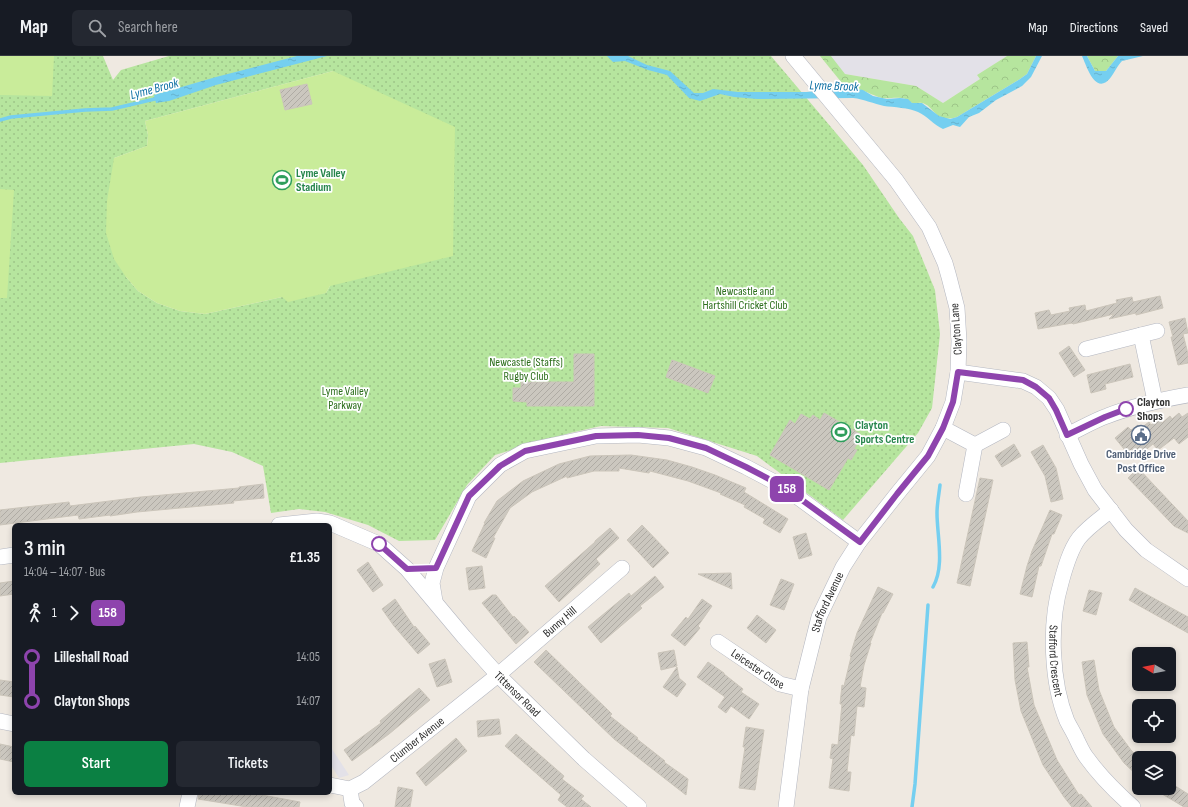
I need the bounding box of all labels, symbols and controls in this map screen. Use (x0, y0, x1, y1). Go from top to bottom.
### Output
search box (72, 10, 352, 46)
text: Map (20, 16, 48, 39)
icon: search (86, 17, 108, 39)
text: Search here (118, 18, 178, 37)
text: Map (1028, 19, 1048, 36)
text: Directions (1070, 19, 1118, 36)
text: Saved (1140, 19, 1168, 36)
water label: Lyme Brook (128, 75, 181, 103)
water label: Lyme Brook (809, 77, 860, 95)
place label: Lyme Valley Stadium (296, 166, 346, 195)
sports icon: Lyme Valley Stadium (271, 169, 293, 191)
park label: Newcastle and Hartshill Cricket Club (703, 284, 788, 313)
street label: Clayton Lane (947, 302, 966, 355)
park label: Newcastle (Staffs) Rugby Club (489, 355, 563, 384)
park label: Lyme Valley Parkway (322, 384, 369, 413)
place label: Clayton Shops (1137, 395, 1170, 424)
marker: Clayton Shops (1118, 401, 1134, 417)
place label: Clayton Sports Centre (855, 418, 914, 447)
sports icon: Clayton Sports Centre (830, 421, 852, 443)
public building icon: Cambridge Drive Post Office (1130, 424, 1152, 446)
place label: Cambridge Drive Post Office (1106, 447, 1176, 476)
line badge: 158 (764, 476, 810, 502)
text: 158 (778, 480, 796, 497)
text: 3 min (24, 535, 65, 562)
unlabelled marker (371, 536, 387, 552)
text: £1.35 (289, 548, 320, 567)
text: 14:04 – 14:07 · Bus (24, 564, 105, 580)
street label: Stafford Avenue (808, 570, 848, 634)
icon: walk (24, 602, 46, 624)
icon: forward (63, 602, 85, 624)
street label: Bunny Hill (540, 603, 580, 641)
text: 158 (99, 604, 117, 621)
text: 1 (52, 605, 57, 621)
street label: Stafford Crescent (1045, 625, 1066, 699)
street label: Leicester Close (728, 646, 785, 693)
north arrow (1132, 647, 1176, 691)
map controls (1132, 647, 1176, 795)
text: Lilleshall Road (54, 648, 129, 667)
text: 14:05 (297, 649, 320, 665)
street label: Tittensor Road (491, 668, 543, 720)
text: Clayton Shops (54, 692, 130, 711)
text: 14:07 (297, 693, 320, 709)
button: locate (1132, 699, 1176, 743)
street label: Clumber Avenue (387, 714, 448, 766)
button: Start (24, 741, 168, 787)
button: Tickets (176, 741, 320, 787)
button: layers (1132, 751, 1176, 795)

